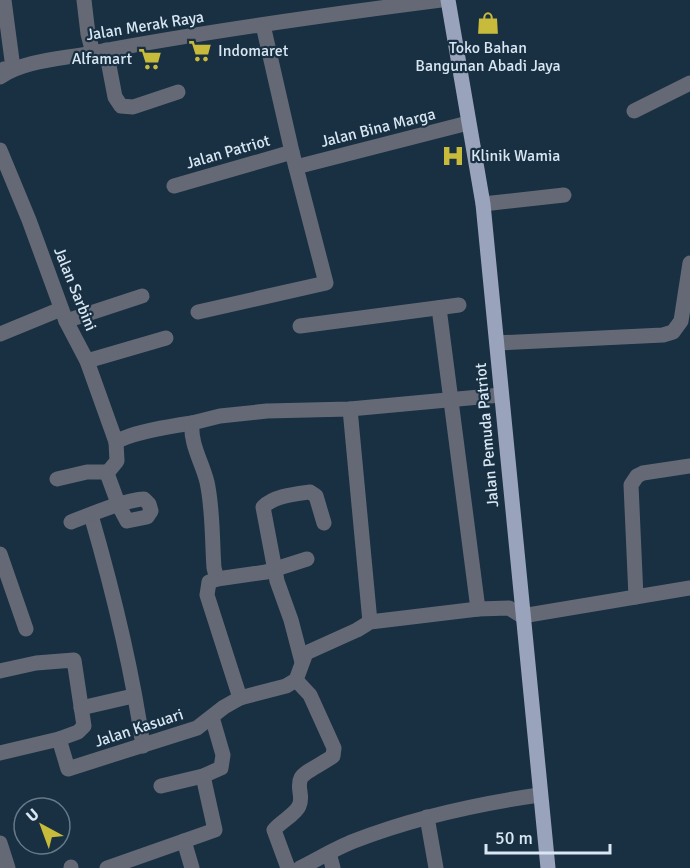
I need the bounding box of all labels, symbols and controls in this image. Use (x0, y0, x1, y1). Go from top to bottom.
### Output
street label: Jalan Merak Raya (85, 7, 205, 45)
shop icon: Toko Bahan Bangunan Abadi Jaya (475, 10, 501, 36)
supermarket icon: Indomaret (187, 38, 213, 64)
place label: Toko Bahan Bangunan Abadi Jaya (415, 38, 561, 76)
place label: Indomaret (218, 41, 289, 61)
supermarket icon: Alfamart (137, 46, 163, 72)
place label: Alfamart (72, 49, 132, 69)
street label: Jalan Bina Marga (319, 104, 437, 152)
street label: Jalan Patriot (184, 130, 273, 174)
hospital icon: Klinik Wamia (440, 143, 466, 169)
place label: Klinik Wamia (471, 146, 560, 166)
street label: Jalan Sarbini (49, 244, 101, 334)
street label: Jalan Pemuda Patriot (471, 362, 503, 508)
street label: Jalan Kasuari (92, 704, 186, 752)
north arrow (12, 796, 72, 856)
text: U (22, 804, 43, 827)
scale bar (486, 817, 610, 855)
text: 50 m (495, 827, 533, 849)

